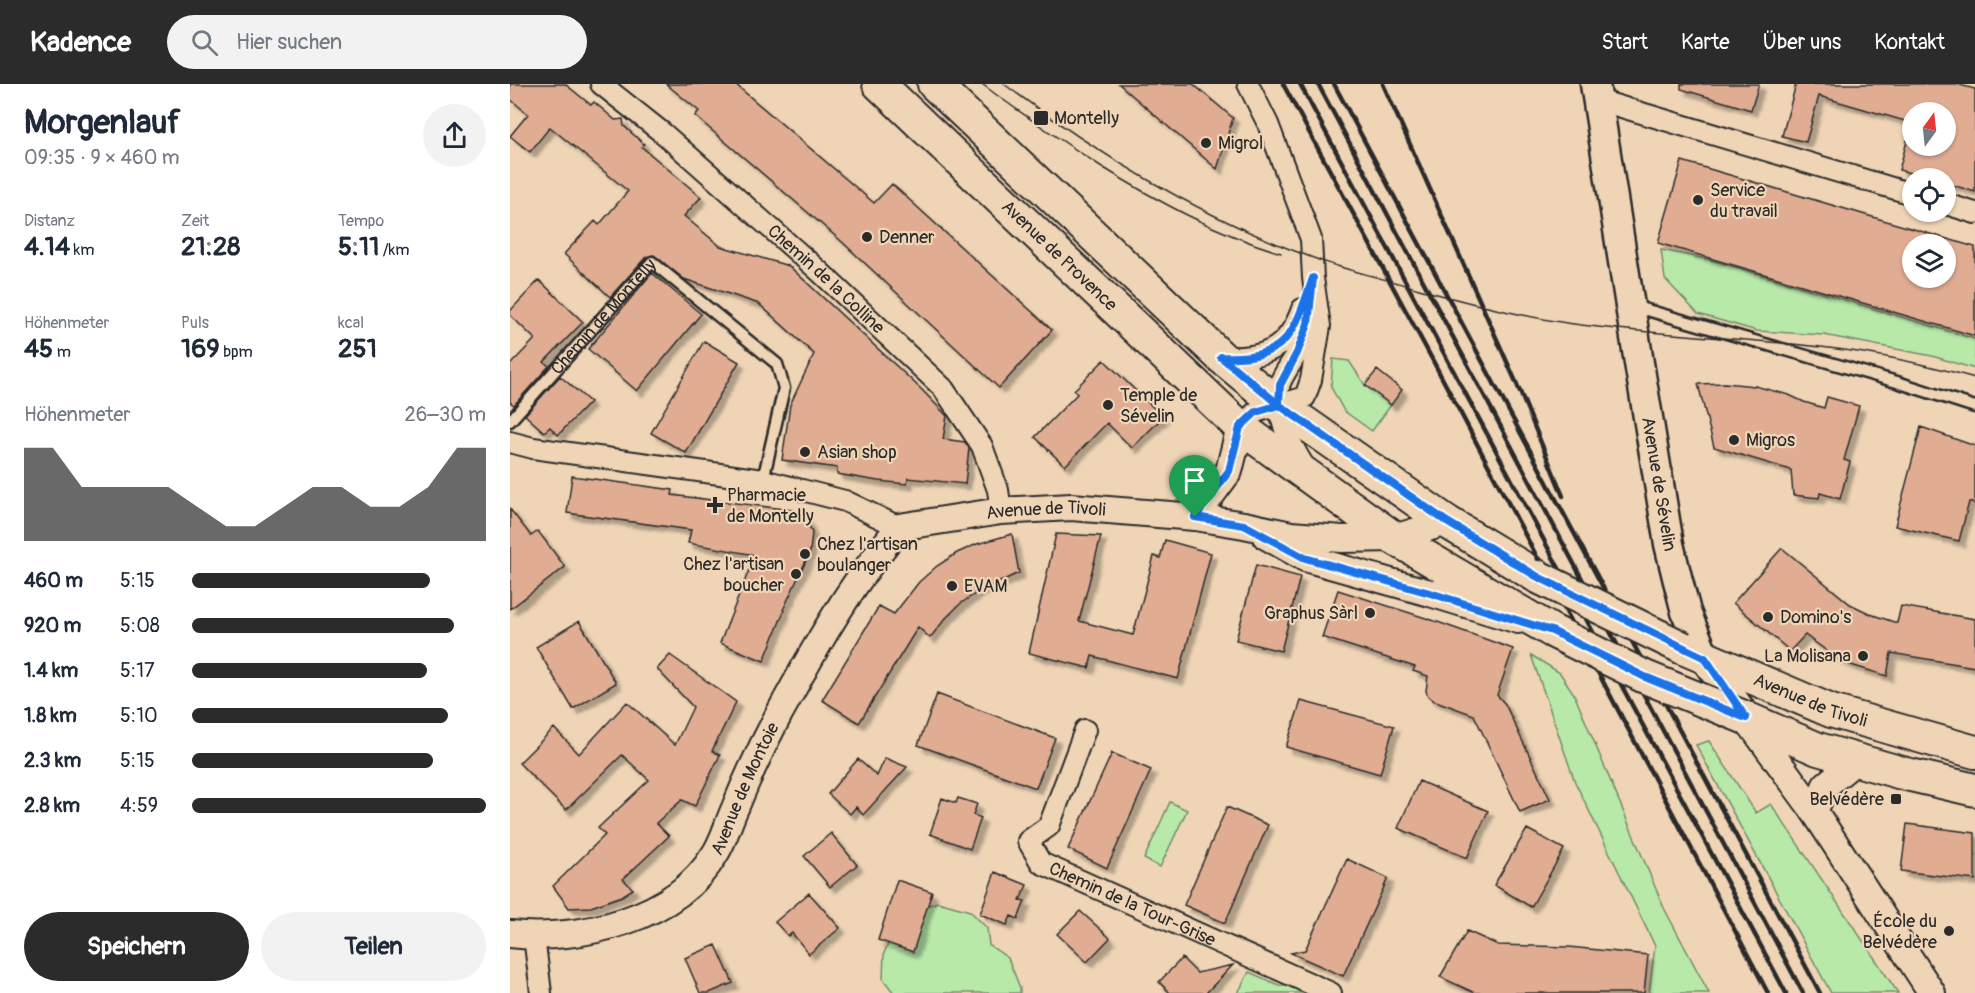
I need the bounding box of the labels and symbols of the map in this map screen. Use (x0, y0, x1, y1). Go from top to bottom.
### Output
north arrow (1902, 102, 1956, 156)
place label: Montelly (1054, 107, 1119, 130)
marker: Montelly (1032, 109, 1050, 127)
place label: Migrol (1218, 132, 1263, 155)
marker: Migrol (1199, 136, 1213, 150)
place label: Service du travail (1710, 179, 1778, 223)
marker: Service du travail (1691, 193, 1705, 207)
street label: Avenue de Provence (997, 195, 1122, 316)
street label: Chemin de la Colline (763, 219, 890, 339)
place label: Denner (879, 226, 935, 249)
marker: Denner (860, 230, 874, 244)
street label: Chemin de Montelly (545, 253, 661, 379)
place label: Temple de Sévelin (1120, 384, 1197, 428)
marker: Temple de Sévelin (1101, 398, 1115, 412)
street label: Avenue de Sévelin (1637, 415, 1682, 553)
place label: Migros (1746, 429, 1795, 452)
marker: Migros (1727, 433, 1741, 447)
place label: Asian shop (817, 441, 897, 464)
marker: Asian shop (798, 445, 812, 459)
pin (1169, 455, 1220, 517)
place label: Pharmacie de Montelly (727, 484, 814, 528)
street label: Avenue de Tivoli (984, 495, 1107, 525)
marker: Pharmacie de Montelly (708, 498, 722, 512)
place label: Chez l'artisan boulanger (817, 533, 918, 577)
marker: Chez l'artisan boulanger (798, 547, 812, 561)
place label: Chez l'artisan boucher (683, 553, 785, 597)
marker: Chez l'artisan boucher (789, 567, 803, 581)
place label: EVAM (964, 575, 1007, 598)
marker: EVAM (945, 579, 959, 593)
place label: Graphus Sàrl (1264, 602, 1358, 625)
marker: Graphus Sàrl (1363, 606, 1377, 620)
place label: Domino's (1780, 606, 1851, 629)
marker: Domino's (1761, 610, 1775, 624)
place label: La Molisana (1764, 645, 1851, 668)
marker: La Molisana (1856, 649, 1870, 663)
street label: Avenue de Tivoli (1750, 668, 1870, 732)
street label: Avenue de Montoie (705, 718, 784, 859)
place label: Belvédère (1810, 788, 1884, 811)
marker: Belvédère (1889, 792, 1903, 806)
street label: Chemin de la Tour-Grise (1045, 857, 1219, 951)
place label: École du Belvédère (1863, 910, 1937, 954)
marker: École du Belvédère (1942, 924, 1956, 938)

